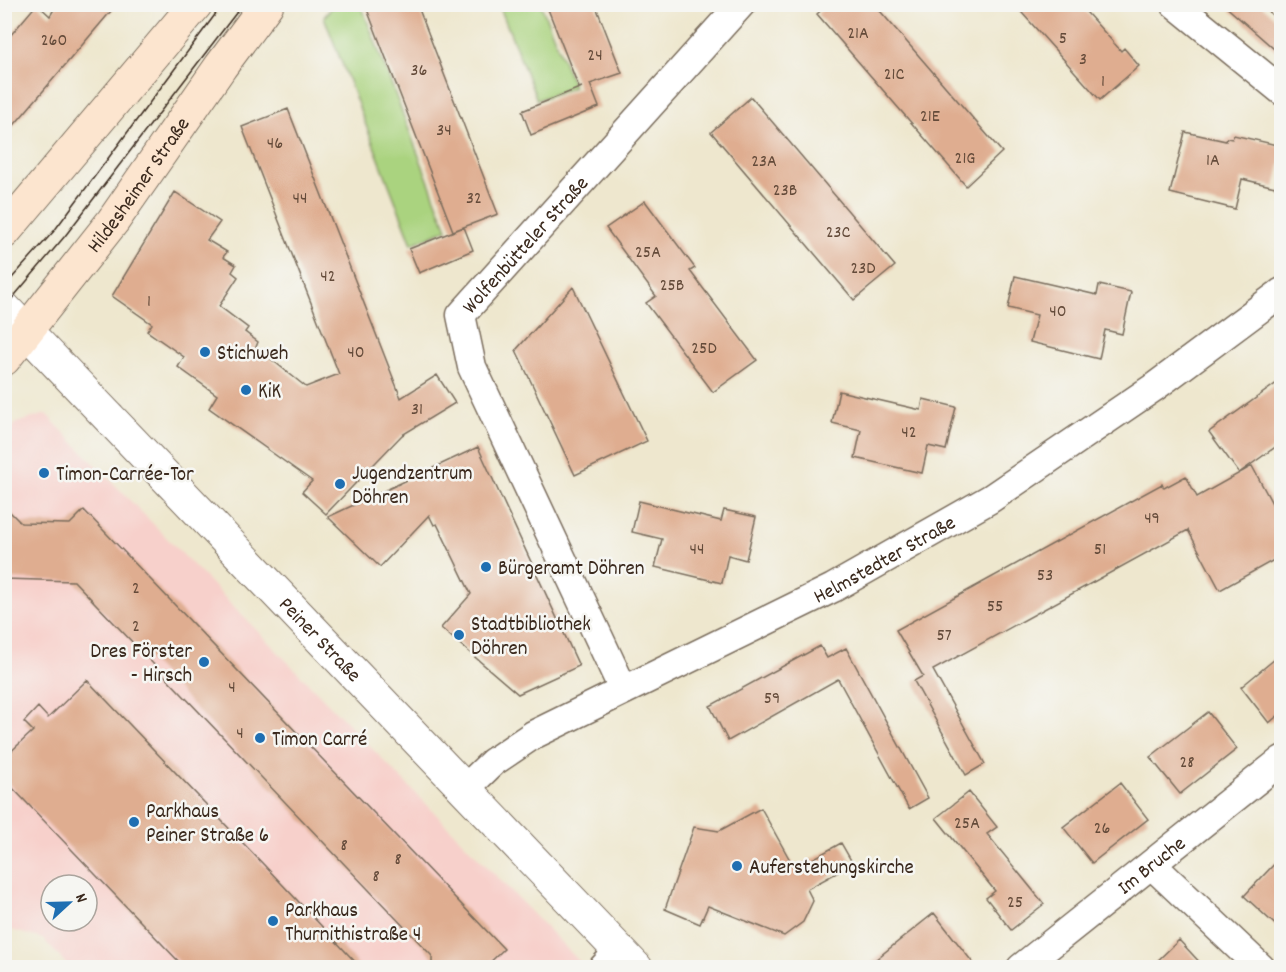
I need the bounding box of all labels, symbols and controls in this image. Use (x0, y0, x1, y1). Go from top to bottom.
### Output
house number: 21A (847, 22, 869, 47)
house number: 5 (1059, 27, 1067, 52)
house number: 260 (41, 29, 67, 54)
house number: 24 (587, 44, 603, 69)
house number: 3 (1079, 48, 1087, 73)
house number: 36 (411, 59, 427, 84)
house number: 21C (884, 63, 904, 88)
house number: 1 (1101, 70, 1105, 95)
house number: 21E (920, 105, 940, 130)
street label: Hildesheimer Straße (81, 112, 199, 260)
house number: 34 (436, 119, 452, 144)
house number: 46 (267, 132, 283, 157)
house number: 21G (955, 147, 975, 172)
house number: 1A (1206, 149, 1220, 174)
house number: 23A (751, 150, 777, 175)
street label: Wolfenbütteler Straße (457, 171, 597, 322)
house number: 23B (773, 179, 797, 204)
house number: 44 (293, 187, 307, 212)
house number: 32 (466, 187, 482, 212)
house number: 23C (826, 221, 850, 246)
house number: 25A (635, 241, 661, 266)
house number: 23D (850, 257, 876, 282)
house number: 42 (320, 265, 336, 290)
house number: 25B (660, 274, 684, 299)
house number: 1 (147, 290, 151, 315)
house number: 40 (1049, 300, 1067, 325)
house number: 25D (691, 337, 717, 362)
place label: Stichweh (217, 340, 288, 370)
house number: 40 (347, 341, 365, 366)
marker: Stichweh (198, 345, 212, 359)
place label: KiK (258, 378, 282, 408)
marker: KiK (239, 383, 253, 397)
house number: 31 (411, 398, 423, 423)
house number: 42 (901, 421, 917, 446)
place label: Jugendzentrum Döhren (352, 460, 473, 514)
place label: Timon-Carrée-Tor (56, 461, 194, 491)
marker: Timon-Carrée-Tor (37, 466, 51, 480)
marker: Jugendzentrum Döhren (333, 477, 347, 491)
house number: 49 (1144, 507, 1160, 532)
street label: Helmstedter Straße (809, 509, 962, 613)
house number: 44 (690, 538, 704, 563)
house number: 51 (1094, 538, 1106, 563)
place label: Bürgeramt Döhren (498, 555, 644, 585)
marker: Bürgeramt Döhren (479, 560, 493, 574)
house number: 53 (1037, 564, 1053, 589)
house number: 2 (132, 577, 140, 602)
street label: Peiner Straße (270, 591, 367, 690)
house number: 55 (987, 595, 1003, 620)
place label: Stadtbibliothek Döhren (471, 611, 591, 665)
house number: 2 (132, 615, 140, 640)
house number: 57 (936, 624, 952, 649)
marker: Stadtbibliothek Döhren (452, 628, 466, 642)
place label: Dres Förster - Hirsch (90, 638, 192, 692)
marker: Dres Förster - Hirsch (197, 655, 211, 669)
house number: 4 (228, 676, 236, 701)
house number: 59 (764, 687, 780, 712)
house number: 4 (236, 722, 244, 747)
place label: Timon Carré (272, 726, 367, 756)
marker: Timon Carré (253, 731, 267, 745)
house number: 28 (1179, 751, 1195, 776)
place label: Parkhaus Peiner Straße 6 (146, 798, 269, 852)
house number: 25A (954, 812, 980, 837)
marker: Parkhaus Peiner Straße 6 (127, 815, 141, 829)
house number: 26 (1094, 817, 1110, 842)
street label: Im Bruche (1112, 830, 1193, 904)
house number: 8 (340, 834, 348, 859)
house number: 8 (394, 848, 402, 873)
place label: Auferstehungskirche (749, 854, 914, 884)
marker: Auferstehungskirche (730, 859, 744, 873)
house number: 8 (372, 865, 380, 890)
north arrow (39, 873, 99, 933)
text: N (68, 890, 93, 906)
house number: 25 (1007, 891, 1023, 916)
place label: Parkhaus Thurnithistraße 4 (285, 897, 422, 951)
marker: Parkhaus Thurnithistraße 4 (266, 914, 280, 928)

